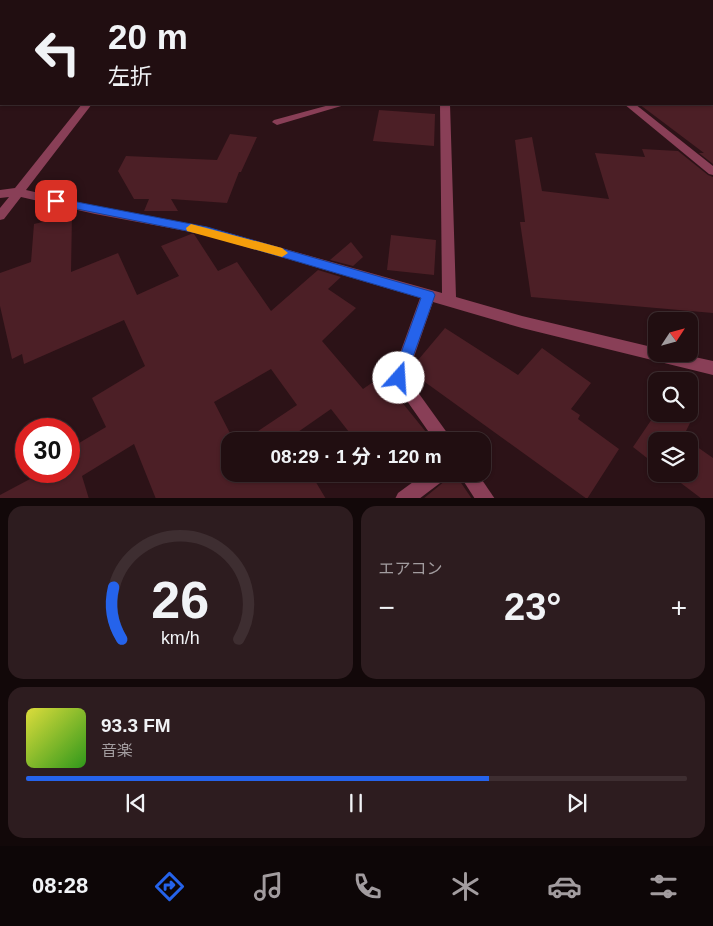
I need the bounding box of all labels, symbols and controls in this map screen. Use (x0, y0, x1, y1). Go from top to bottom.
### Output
text: 20 m (108, 17, 188, 56)
icon: left (25, 20, 90, 85)
text: 左折 (108, 64, 152, 89)
pin (35, 180, 77, 222)
icon: arrive (42, 187, 70, 215)
north arrow (648, 312, 698, 362)
map controls (648, 312, 698, 482)
position arrow (372, 351, 424, 403)
button: search (648, 372, 698, 422)
speed limit sign: 30 (15, 418, 80, 483)
button: layers (648, 432, 698, 482)
text: 08:29 · 1 分 · 120 m (270, 446, 442, 467)
text: エアコン (379, 560, 443, 577)
text: 26 (151, 571, 209, 629)
text: 23° (504, 586, 561, 628)
text: − (379, 592, 395, 623)
text: + (671, 592, 687, 623)
text: km/h (161, 628, 200, 648)
text: 93.3 FM (101, 715, 171, 736)
text: 音楽 (101, 742, 133, 759)
icon: previous (122, 789, 150, 817)
icon: pause (342, 789, 370, 817)
icon: next (563, 789, 591, 817)
icon: directions (152, 869, 187, 904)
icon: music (251, 869, 286, 904)
icon: phone (350, 869, 385, 904)
icon: climate (448, 869, 483, 904)
icon: car (547, 869, 582, 904)
icon: filters (646, 869, 681, 904)
text: 08:28 (32, 873, 88, 898)

